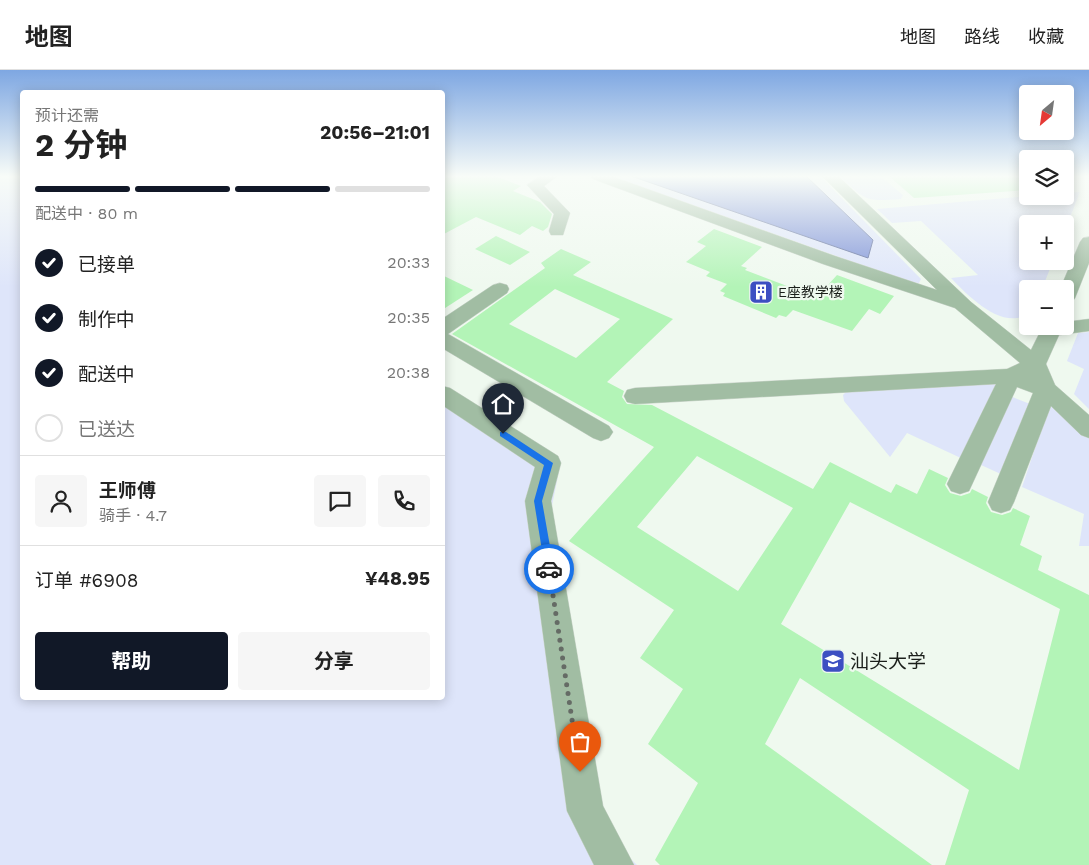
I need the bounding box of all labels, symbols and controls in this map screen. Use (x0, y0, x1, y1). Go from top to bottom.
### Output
text: 地图 (25, 23, 73, 51)
text: 地图 (900, 26, 936, 47)
text: 路线 (964, 26, 1000, 47)
text: 收藏 (1028, 26, 1064, 47)
north arrow (1019, 85, 1074, 140)
map controls (1019, 85, 1074, 335)
text: 预计还需 (35, 106, 99, 125)
text: 20:56–21:01 (320, 121, 430, 144)
text: 2 分钟 (35, 126, 127, 164)
button: layers (1019, 150, 1074, 205)
text: 配送中 · 80 m (35, 204, 138, 223)
button: + (1019, 215, 1074, 270)
icon: check (35, 249, 63, 277)
text: 已接单 (78, 253, 135, 276)
text: 20:33 (387, 253, 430, 272)
building icon: E座教学楼 (748, 279, 774, 305)
button: − (1019, 280, 1074, 335)
place label: E座教学楼 (778, 284, 843, 300)
icon: check (35, 304, 63, 332)
text: 制作中 (78, 308, 135, 331)
text: 20:35 (387, 308, 430, 327)
icon: check (35, 359, 63, 387)
text: 配送中 (78, 363, 135, 386)
text: 20:38 (387, 363, 430, 382)
pin (482, 383, 524, 434)
icon: home (489, 390, 517, 418)
text: 已送达 (78, 418, 135, 441)
button: person (35, 475, 87, 527)
button: chat (314, 475, 366, 527)
button: phone (378, 475, 430, 527)
text: 王师傅 (99, 479, 156, 502)
text: 骑手 · 4.7 (99, 506, 167, 525)
courier (524, 544, 574, 594)
icon: car (535, 555, 563, 583)
text: ¥48.95 (365, 567, 430, 590)
text: 订单 #6908 (35, 569, 138, 592)
button: 帮助 (35, 632, 228, 690)
button: 分享 (238, 632, 430, 690)
school or university icon: 汕头大学 (820, 648, 846, 674)
place label: 汕头大学 (850, 650, 926, 673)
pin (559, 721, 601, 772)
icon: bag (566, 728, 594, 756)

